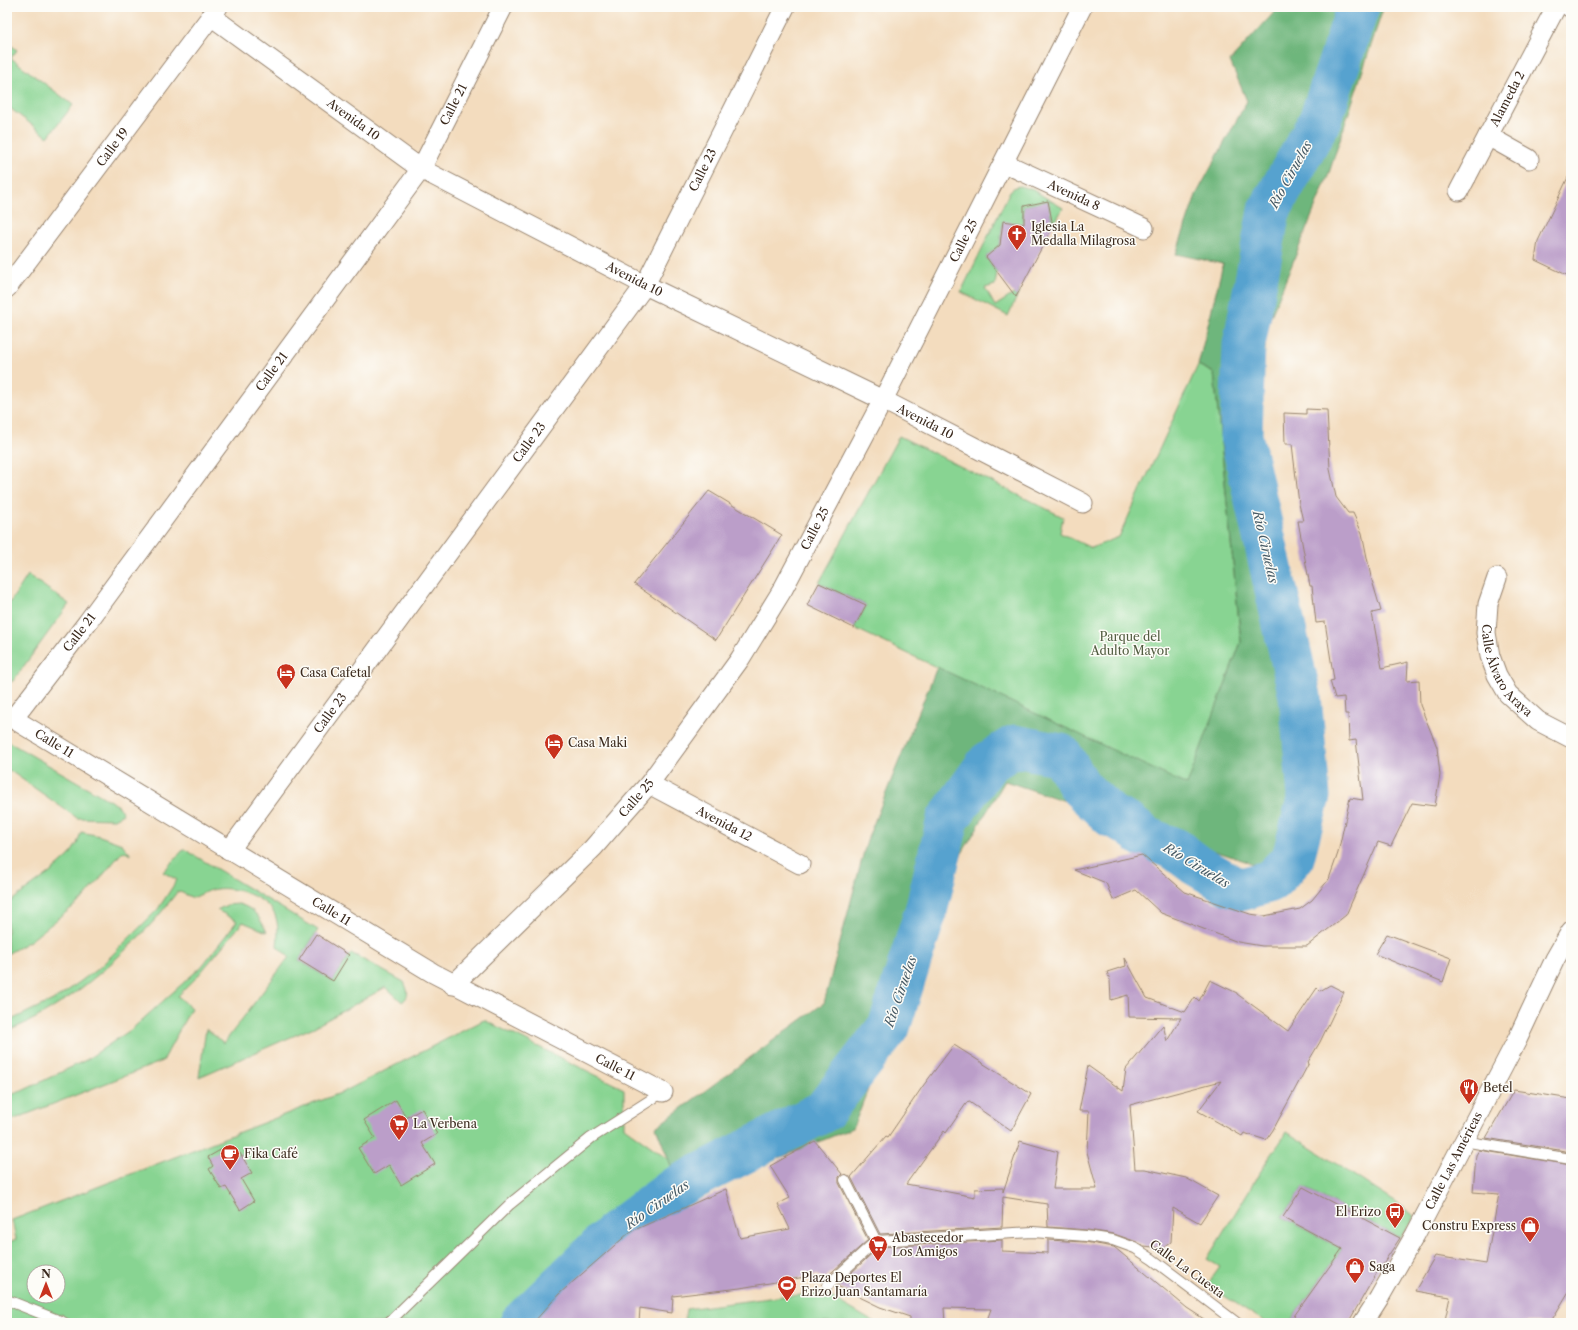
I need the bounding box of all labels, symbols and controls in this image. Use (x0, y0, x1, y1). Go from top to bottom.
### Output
street label: Alameda 2 (1486, 68, 1528, 130)
street label: Calle 21 (436, 81, 470, 128)
street label: Avenida 10 (323, 94, 383, 143)
street label: Calle 19 (93, 125, 132, 169)
water label: Río Ciruelas (1265, 137, 1315, 211)
street label: Calle 23 (685, 146, 719, 194)
street label: Avenida 8 (1045, 176, 1103, 214)
street label: Calle 25 (946, 217, 980, 265)
place label: Iglesia La Medalla Milagrosa (1031, 219, 1136, 248)
church icon: Iglesia La Medalla Milagrosa (1006, 223, 1028, 251)
street label: Avenida 10 (603, 258, 665, 299)
street label: Calle 21 (252, 349, 291, 394)
street label: Avenida 10 (894, 400, 956, 442)
street label: Calle 23 (509, 419, 549, 465)
street label: Calle 25 (797, 504, 832, 552)
water label: Río Ciruelas (1250, 508, 1282, 585)
street label: Calle 21 (60, 610, 99, 655)
street label: Calle Álvaro Araya (1479, 624, 1536, 720)
park label: Parque del Adulto Mayor (1090, 629, 1169, 658)
hotel icon: Casa Cafetal (275, 662, 297, 690)
place label: Casa Cafetal (300, 665, 371, 680)
street label: Calle 23 (310, 690, 350, 736)
street label: Calle 11 (32, 726, 76, 761)
hotel icon: Casa Maki (543, 732, 565, 760)
place label: Casa Maki (568, 735, 627, 750)
street label: Calle 25 (615, 776, 657, 820)
street label: Avenida 12 (693, 802, 755, 844)
water label: Río Ciruelas (1160, 839, 1233, 891)
street label: Calle 11 (309, 893, 354, 928)
water label: Río Ciruelas (880, 953, 920, 1030)
street label: Calle 11 (593, 1050, 638, 1083)
restaurant icon: Betel (1458, 1077, 1480, 1105)
place label: Betel (1483, 1080, 1513, 1095)
street label: Calle Las Américas (1422, 1109, 1485, 1212)
supermarket icon: La Verbena (388, 1113, 410, 1141)
place label: La Verbena (413, 1116, 478, 1131)
cafe icon: Fika Café (219, 1143, 241, 1171)
place label: Fika Café (244, 1146, 298, 1161)
water label: Río Ciruelas (621, 1176, 692, 1232)
bus stop icon: El Erizo (1384, 1201, 1406, 1229)
place label: El Erizo (1335, 1204, 1381, 1219)
shop icon: Constru Express (1519, 1215, 1541, 1243)
place label: Constru Express (1422, 1218, 1516, 1233)
place label: Abastecedor Los Amigos (891, 1230, 963, 1259)
supermarket icon: Abastecedor Los Amigos (867, 1234, 889, 1262)
street label: Calle La Cuesta (1147, 1236, 1228, 1301)
shop icon: Saga (1344, 1256, 1366, 1284)
place label: Saga (1369, 1259, 1396, 1274)
north arrow (26, 1264, 66, 1304)
text: N (41, 1267, 51, 1281)
place label: Plaza Deportes El Erizo Juan Santamaría (801, 1270, 928, 1299)
sports icon: Plaza Deportes El Erizo Juan Santamaría (776, 1274, 798, 1302)

